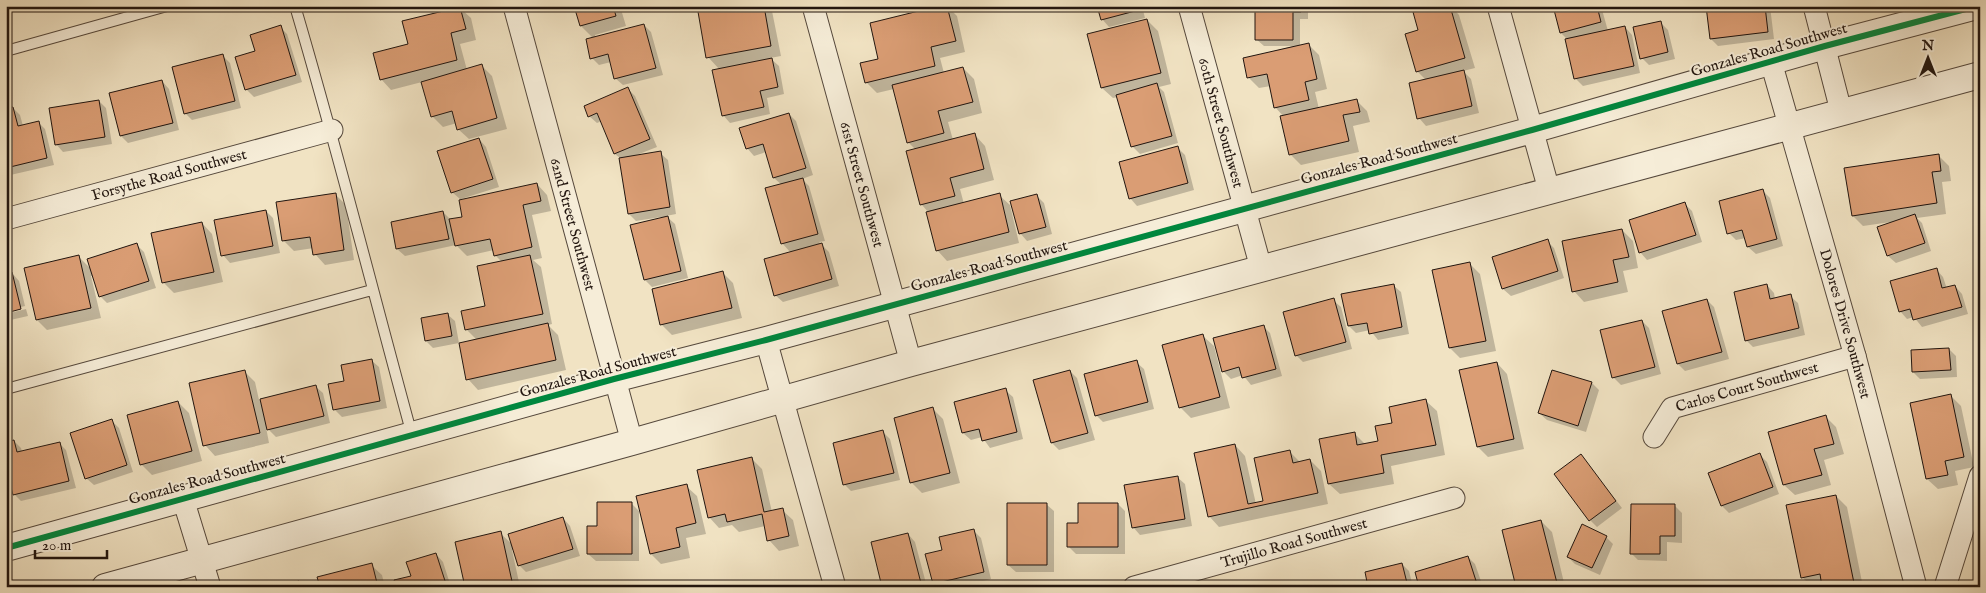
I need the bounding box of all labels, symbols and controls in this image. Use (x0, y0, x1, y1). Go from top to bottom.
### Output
street label: Gonzales Road Southwest (1689, 19, 1849, 81)
north arrow (1904, 32, 1954, 82)
text: N (1921, 37, 1934, 55)
street label: 60th Street Southwest (1194, 55, 1248, 190)
street label: 61st Street Southwest (836, 119, 888, 249)
street label: Gonzales Road Southwest (1299, 129, 1459, 189)
street label: Forsythe Road Southwest (90, 144, 249, 205)
street label: 62nd Street Southwest (546, 156, 600, 293)
street label: Gonzales Road Southwest (909, 236, 1069, 296)
street label: Dolores Drive Southwest (1815, 246, 1875, 401)
street label: Gonzales Road Southwest (518, 342, 678, 402)
street label: Carlos Court Southwest (1673, 357, 1820, 416)
street label: Gonzales Road Southwest (127, 449, 287, 509)
street label: Trujillo Road Southwest (1219, 513, 1369, 572)
scale bar (35, 528, 108, 560)
text: 20 m (42, 536, 72, 555)

